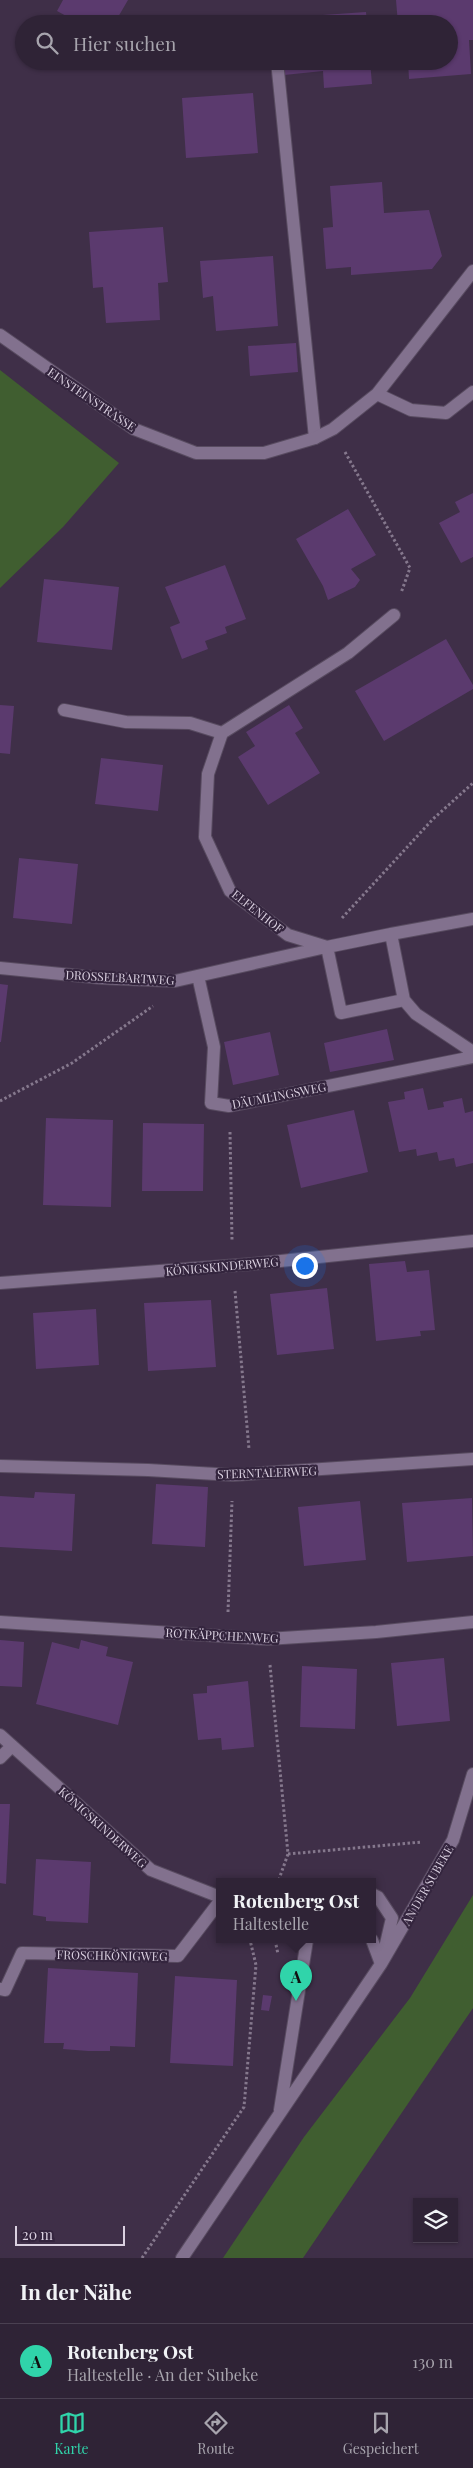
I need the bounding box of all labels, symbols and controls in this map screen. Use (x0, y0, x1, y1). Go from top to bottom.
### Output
search box (15, 15, 458, 70)
icon: search (33, 29, 61, 57)
text: Hier suchen (73, 30, 176, 56)
street label: EINSTEINSTRASSE (45, 364, 139, 434)
street label: ELFENHOF (229, 886, 287, 936)
street label: DROSSELBARTWEG (65, 966, 175, 988)
street label: DÄUMLINGSWEG (231, 1078, 328, 1112)
street label: KÖNIGSKINDERWEG (165, 1253, 280, 1279)
your location (292, 1253, 318, 1279)
street label: STERNTALERWEG (217, 1462, 318, 1482)
street label: ROTKÄPPCHENWEG (165, 1624, 279, 1646)
street label: KÖNIGSKINDERWEG (56, 1783, 151, 1871)
street label: AN DER SUBEKE (397, 1842, 456, 1929)
popup (216, 1878, 376, 1943)
text: Rotenberg Ost (233, 1887, 359, 1913)
text: Haltestelle (233, 1913, 309, 1934)
street label: FROSCHKÖNIGWEG (56, 1946, 168, 1964)
pin: A (280, 1960, 312, 2001)
map controls (413, 2198, 458, 2243)
button: layers (413, 2198, 458, 2243)
scale bar (15, 2223, 125, 2246)
text: 20 m (22, 2225, 53, 2244)
text: In der Nähe (20, 2277, 132, 2305)
text: Rotenberg Ost (67, 2338, 194, 2364)
text: A (31, 2351, 41, 2372)
text: 130 m (412, 2351, 453, 2372)
text: Haltestelle · An der Subeke (67, 2364, 258, 2385)
tab: Karte (54, 2409, 89, 2458)
tab: Route (197, 2409, 234, 2458)
tab: Gespeichert (343, 2409, 419, 2458)

